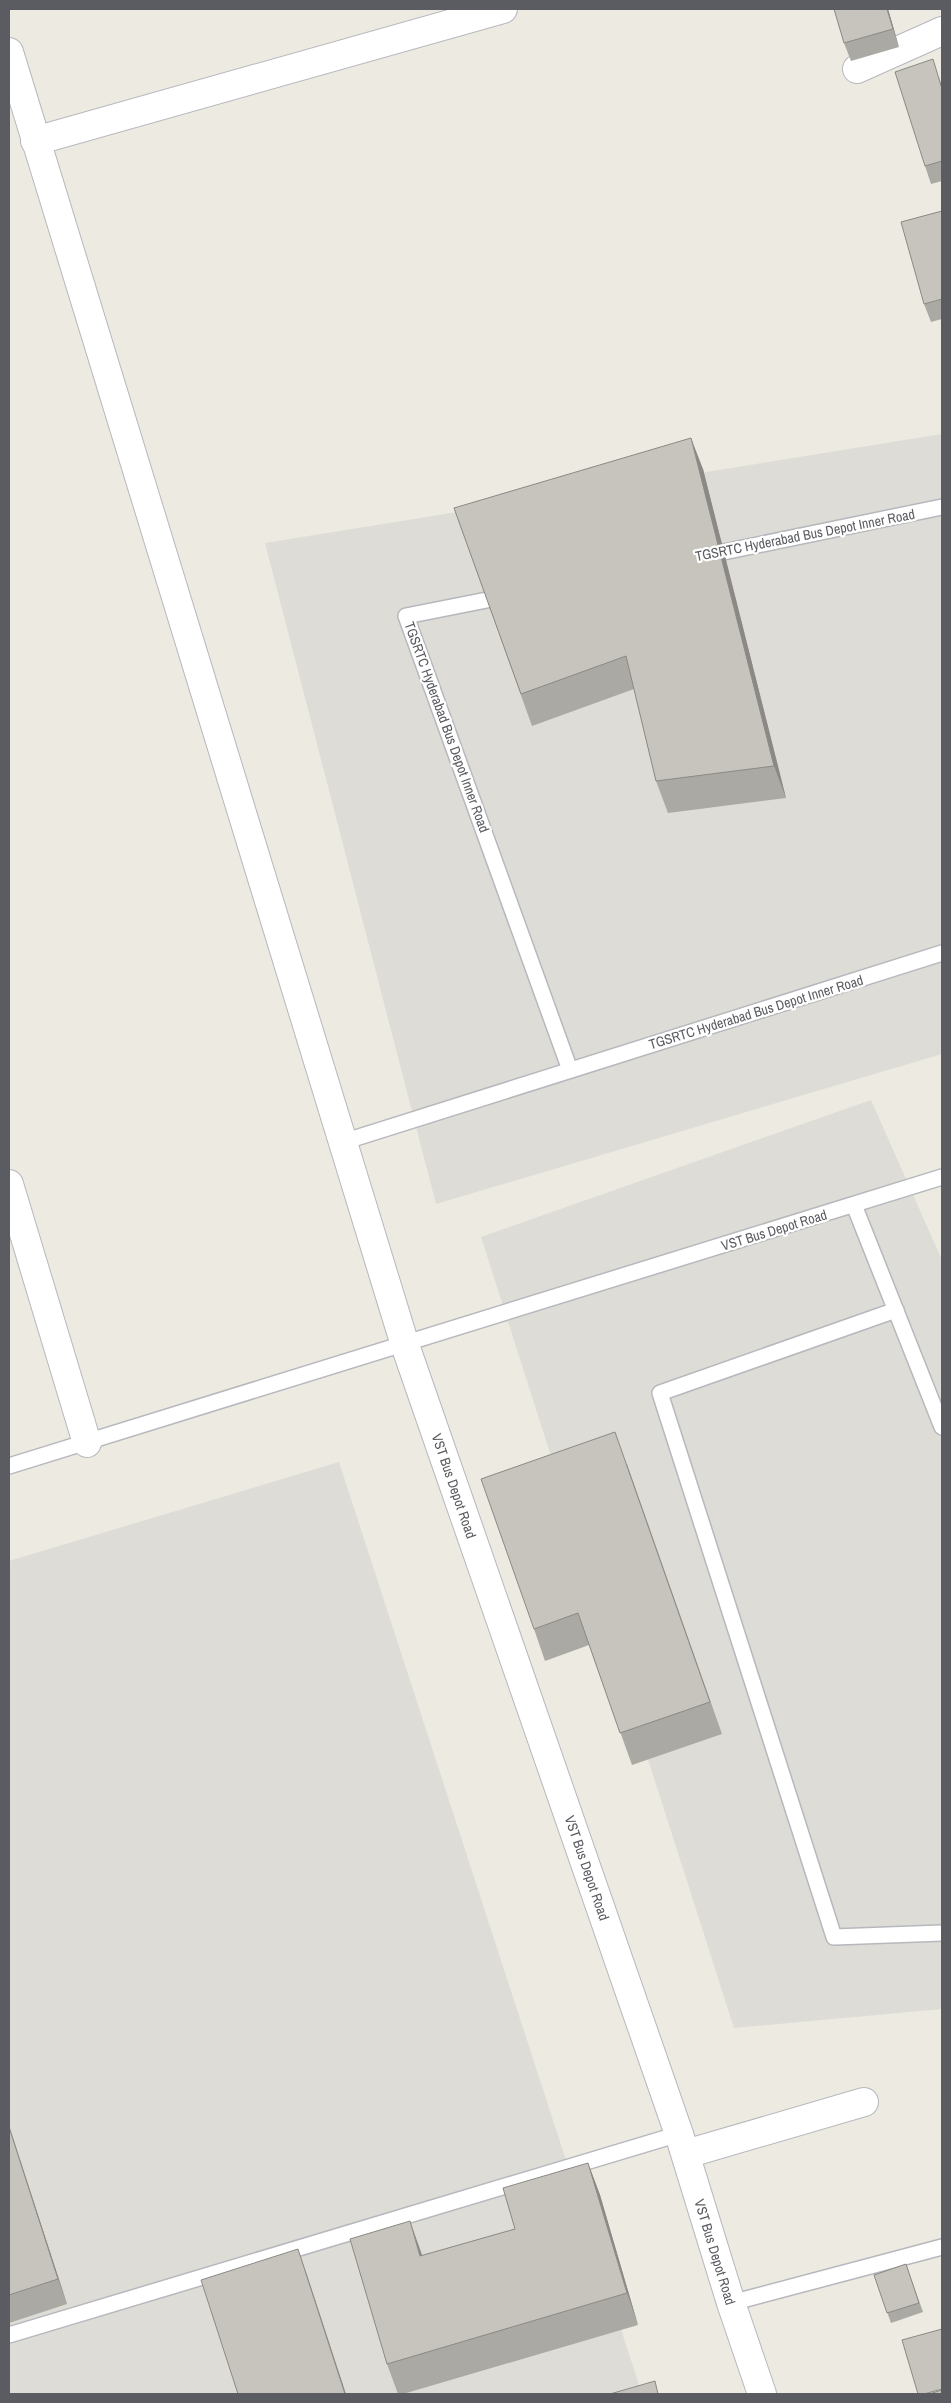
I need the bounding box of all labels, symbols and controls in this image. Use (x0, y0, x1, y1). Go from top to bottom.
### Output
street label: TGSRTC Hyderabad Bus Depot Inner Road (694, 505, 916, 565)
street label: TGSRTC Hyderabad Bus Depot Inner Road (400, 619, 494, 835)
street label: TGSRTC Hyderabad Bus Depot Inner Road (647, 971, 865, 1053)
street label: VST Bus Depot Road (719, 1205, 829, 1255)
street label: VST Bus Depot Road (428, 1431, 480, 1541)
street label: VST Bus Depot Road (561, 1813, 613, 1923)
street label: VST Bus Depot Road (690, 2197, 740, 2307)

